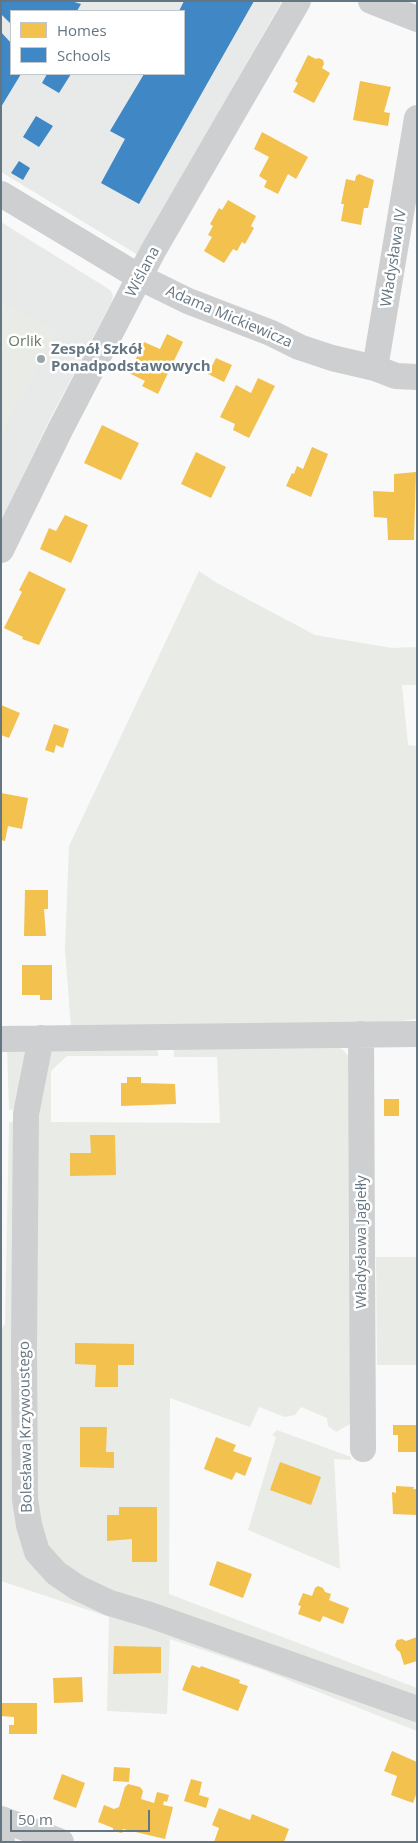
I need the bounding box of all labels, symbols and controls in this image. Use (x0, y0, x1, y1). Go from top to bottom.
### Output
legend (10, 10, 185, 75)
text: Homes (57, 20, 107, 40)
text: Schools (57, 45, 111, 65)
street label: Władysława IV (377, 208, 411, 308)
street label: Wiślana (122, 244, 164, 300)
street label: Adama Mickiewicza (163, 282, 295, 352)
park label: Orlik (8, 333, 42, 351)
place label: Zespół Szkół Ponadpodstawowych (51, 341, 210, 376)
marker: Zespół Szkół Ponadpodstawowych (35, 353, 47, 365)
street label: Władysława Jagiełły (353, 1175, 371, 1309)
street label: Bolesława Krzywoustego (16, 1341, 36, 1513)
scale bar (12, 1800, 152, 1832)
text: 50 m (18, 1809, 53, 1829)

